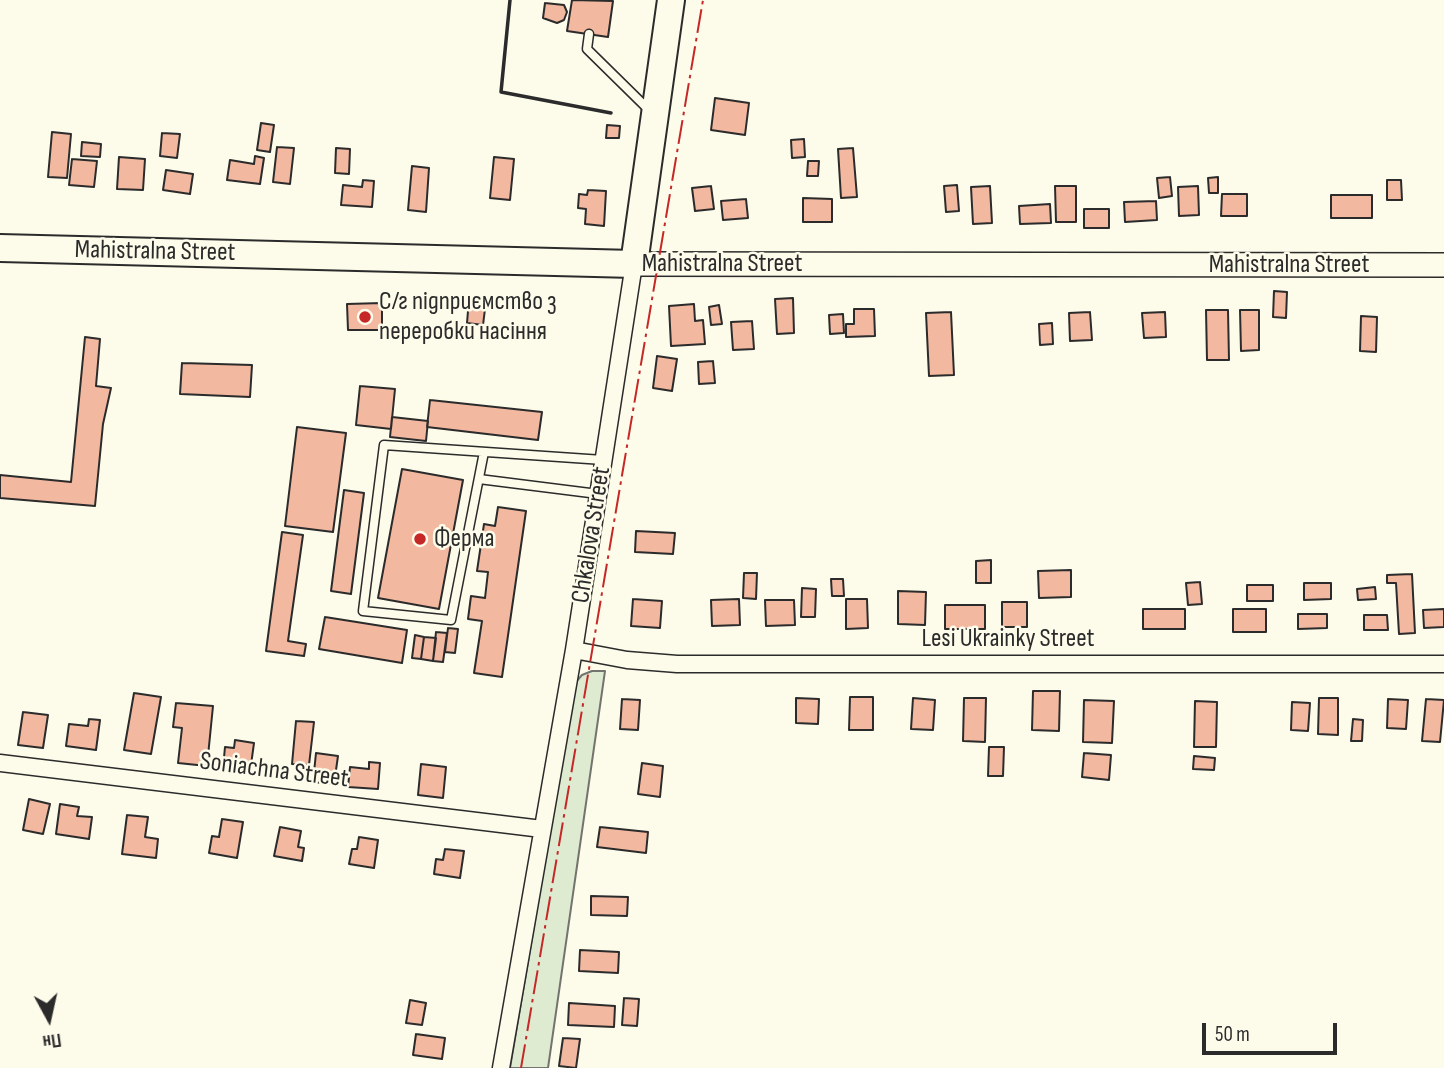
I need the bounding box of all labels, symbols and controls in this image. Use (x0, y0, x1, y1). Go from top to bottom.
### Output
street label: Mahistralna Street (74, 235, 236, 269)
street label: Mahistralna Street (642, 248, 802, 280)
street label: Mahistralna Street (1209, 249, 1369, 281)
place label: С/г підприємство з переробки насіння (379, 286, 557, 348)
marker: С/г підприємство з переробки насіння (357, 309, 373, 325)
street label: Chkalova Street (566, 465, 618, 605)
place label: Ферма (434, 523, 494, 555)
marker: Ферма (412, 531, 428, 547)
street label: Lesi Ukrainky Street (922, 623, 1094, 655)
street label: Soniachna Street (198, 746, 350, 796)
north arrow (14, 984, 84, 1054)
scale bar (1206, 1009, 1341, 1052)
text: 50 m (1215, 1022, 1250, 1047)
text: Пн (41, 1028, 63, 1053)

